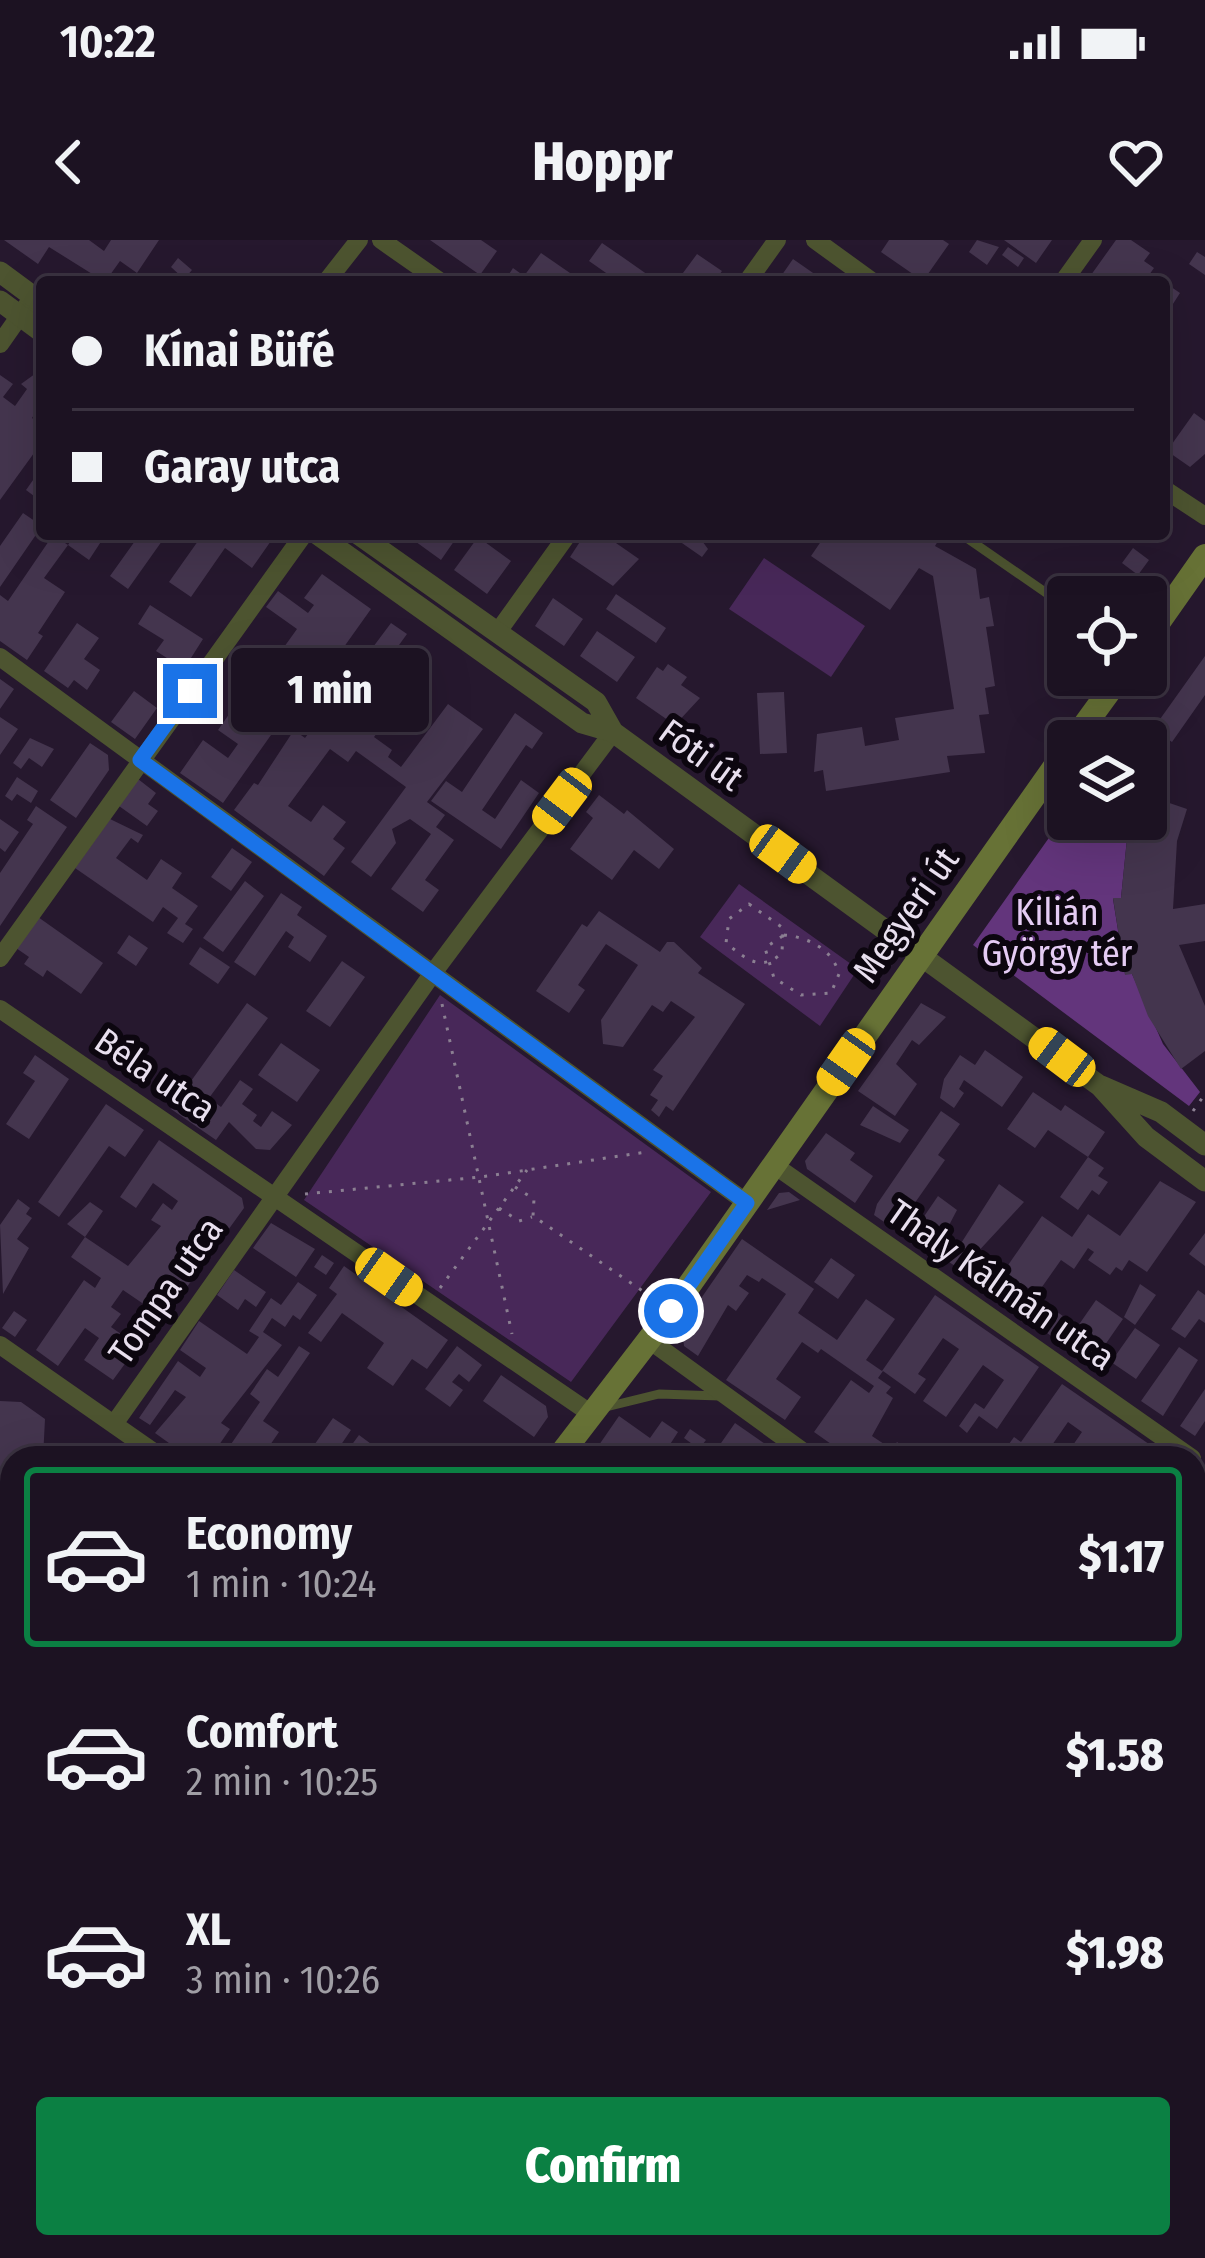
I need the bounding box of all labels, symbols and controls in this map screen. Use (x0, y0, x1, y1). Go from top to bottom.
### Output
text: 10:22 (60, 15, 156, 69)
icon: back (36, 129, 102, 195)
icon: heart (1103, 129, 1169, 195)
text: Hoppr (532, 130, 673, 194)
text: Kínai Büfé (144, 324, 334, 378)
text: Garay utca (144, 440, 340, 494)
map controls (1047, 576, 1167, 840)
button: locate (1047, 576, 1167, 696)
callout: 1 min (232, 649, 430, 733)
route end (163, 664, 217, 718)
text: 1 min (288, 667, 372, 713)
street label: Fóti út (650, 710, 752, 800)
button: layers (1047, 720, 1167, 840)
car (526, 761, 598, 841)
car (743, 818, 823, 890)
street label: Megyeri út (844, 839, 969, 991)
park label: Kilián György tér (982, 891, 1133, 976)
street label: Béla utca (86, 1019, 224, 1131)
car (1022, 1021, 1102, 1093)
car (811, 1022, 881, 1102)
street label: Thaly Kálmán utca (879, 1190, 1123, 1380)
street label: Tompa utca (100, 1209, 232, 1373)
car (349, 1242, 429, 1312)
route start (644, 1284, 698, 1338)
icon: car (42, 1503, 150, 1611)
text: Economy (186, 1507, 352, 1561)
text: $1.17 (1079, 1530, 1164, 1584)
text: 1 min · 10:24 (186, 1561, 376, 1607)
icon: car (42, 1701, 150, 1809)
text: Comfort (186, 1705, 338, 1759)
text: $1.58 (1066, 1728, 1164, 1782)
text: 2 min · 10:25 (186, 1759, 378, 1805)
icon: car (42, 1899, 150, 2007)
text: XL (186, 1903, 231, 1957)
text: $1.98 (1066, 1926, 1164, 1980)
text: 3 min · 10:26 (186, 1957, 380, 2003)
button: Confirm (36, 2097, 1170, 2235)

